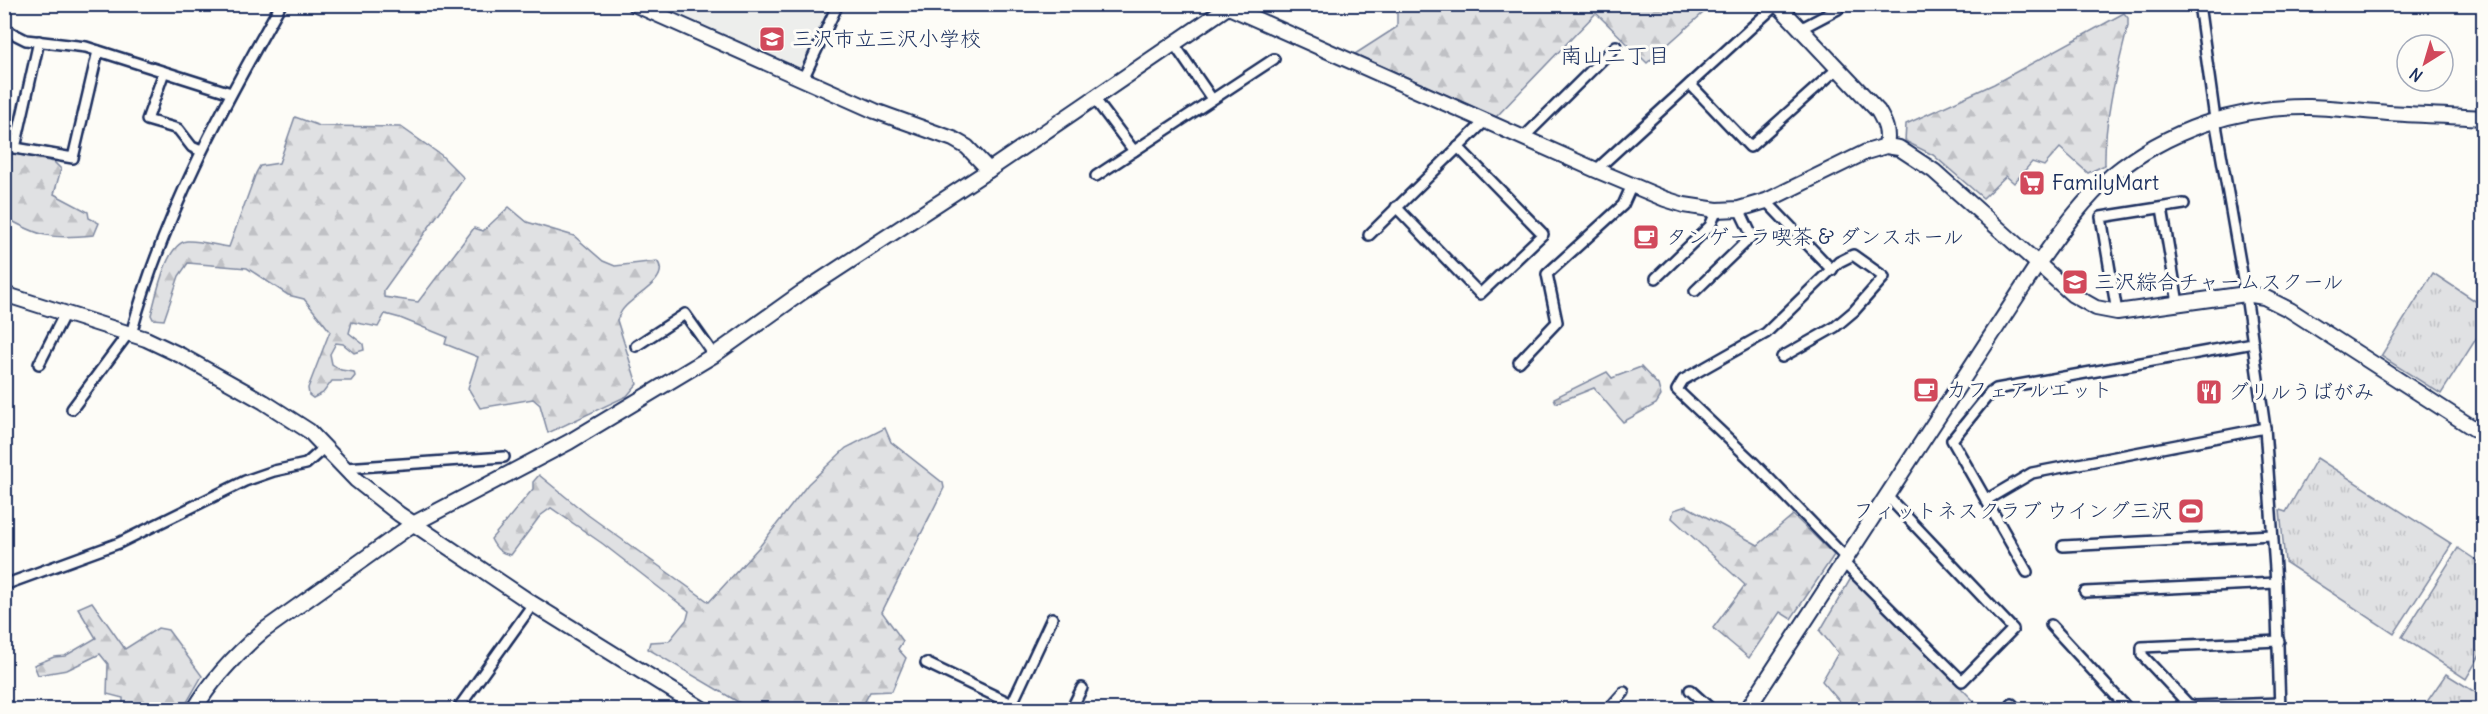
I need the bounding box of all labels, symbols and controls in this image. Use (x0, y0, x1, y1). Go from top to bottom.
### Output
school or university icon: 三沢市立三沢小学校 (757, 24, 787, 54)
place label: 三沢市立三沢小学校 (792, 25, 981, 52)
north arrow (2395, 33, 2455, 93)
district label: 南山二丁目 (1560, 41, 1670, 69)
text: N (2406, 64, 2426, 86)
supermarket icon: FamilyMart (2017, 168, 2047, 198)
place label: FamilyMart (2052, 169, 2159, 196)
cafe icon: タンゲーラ喫茶 & ダンスホール (1631, 222, 1661, 252)
place label: タンゲーラ喫茶 & ダンスホール (1666, 223, 1964, 250)
school or university icon: 三沢綜合チャームスクール (2060, 267, 2090, 297)
place label: 三沢綜合チャームスクール (2094, 268, 2343, 295)
cafe icon: カフェアルエット (1911, 375, 1941, 405)
place label: カフェアルエット (1946, 376, 2113, 403)
restaurant icon: グリルうばがみ (2194, 377, 2224, 407)
place label: グリルうばがみ (2228, 378, 2375, 405)
sports icon: フィットネスクラブ ウイング三沢 (2176, 496, 2206, 526)
place label: フィットネスクラブ ウイング三沢 (1853, 497, 2172, 524)

